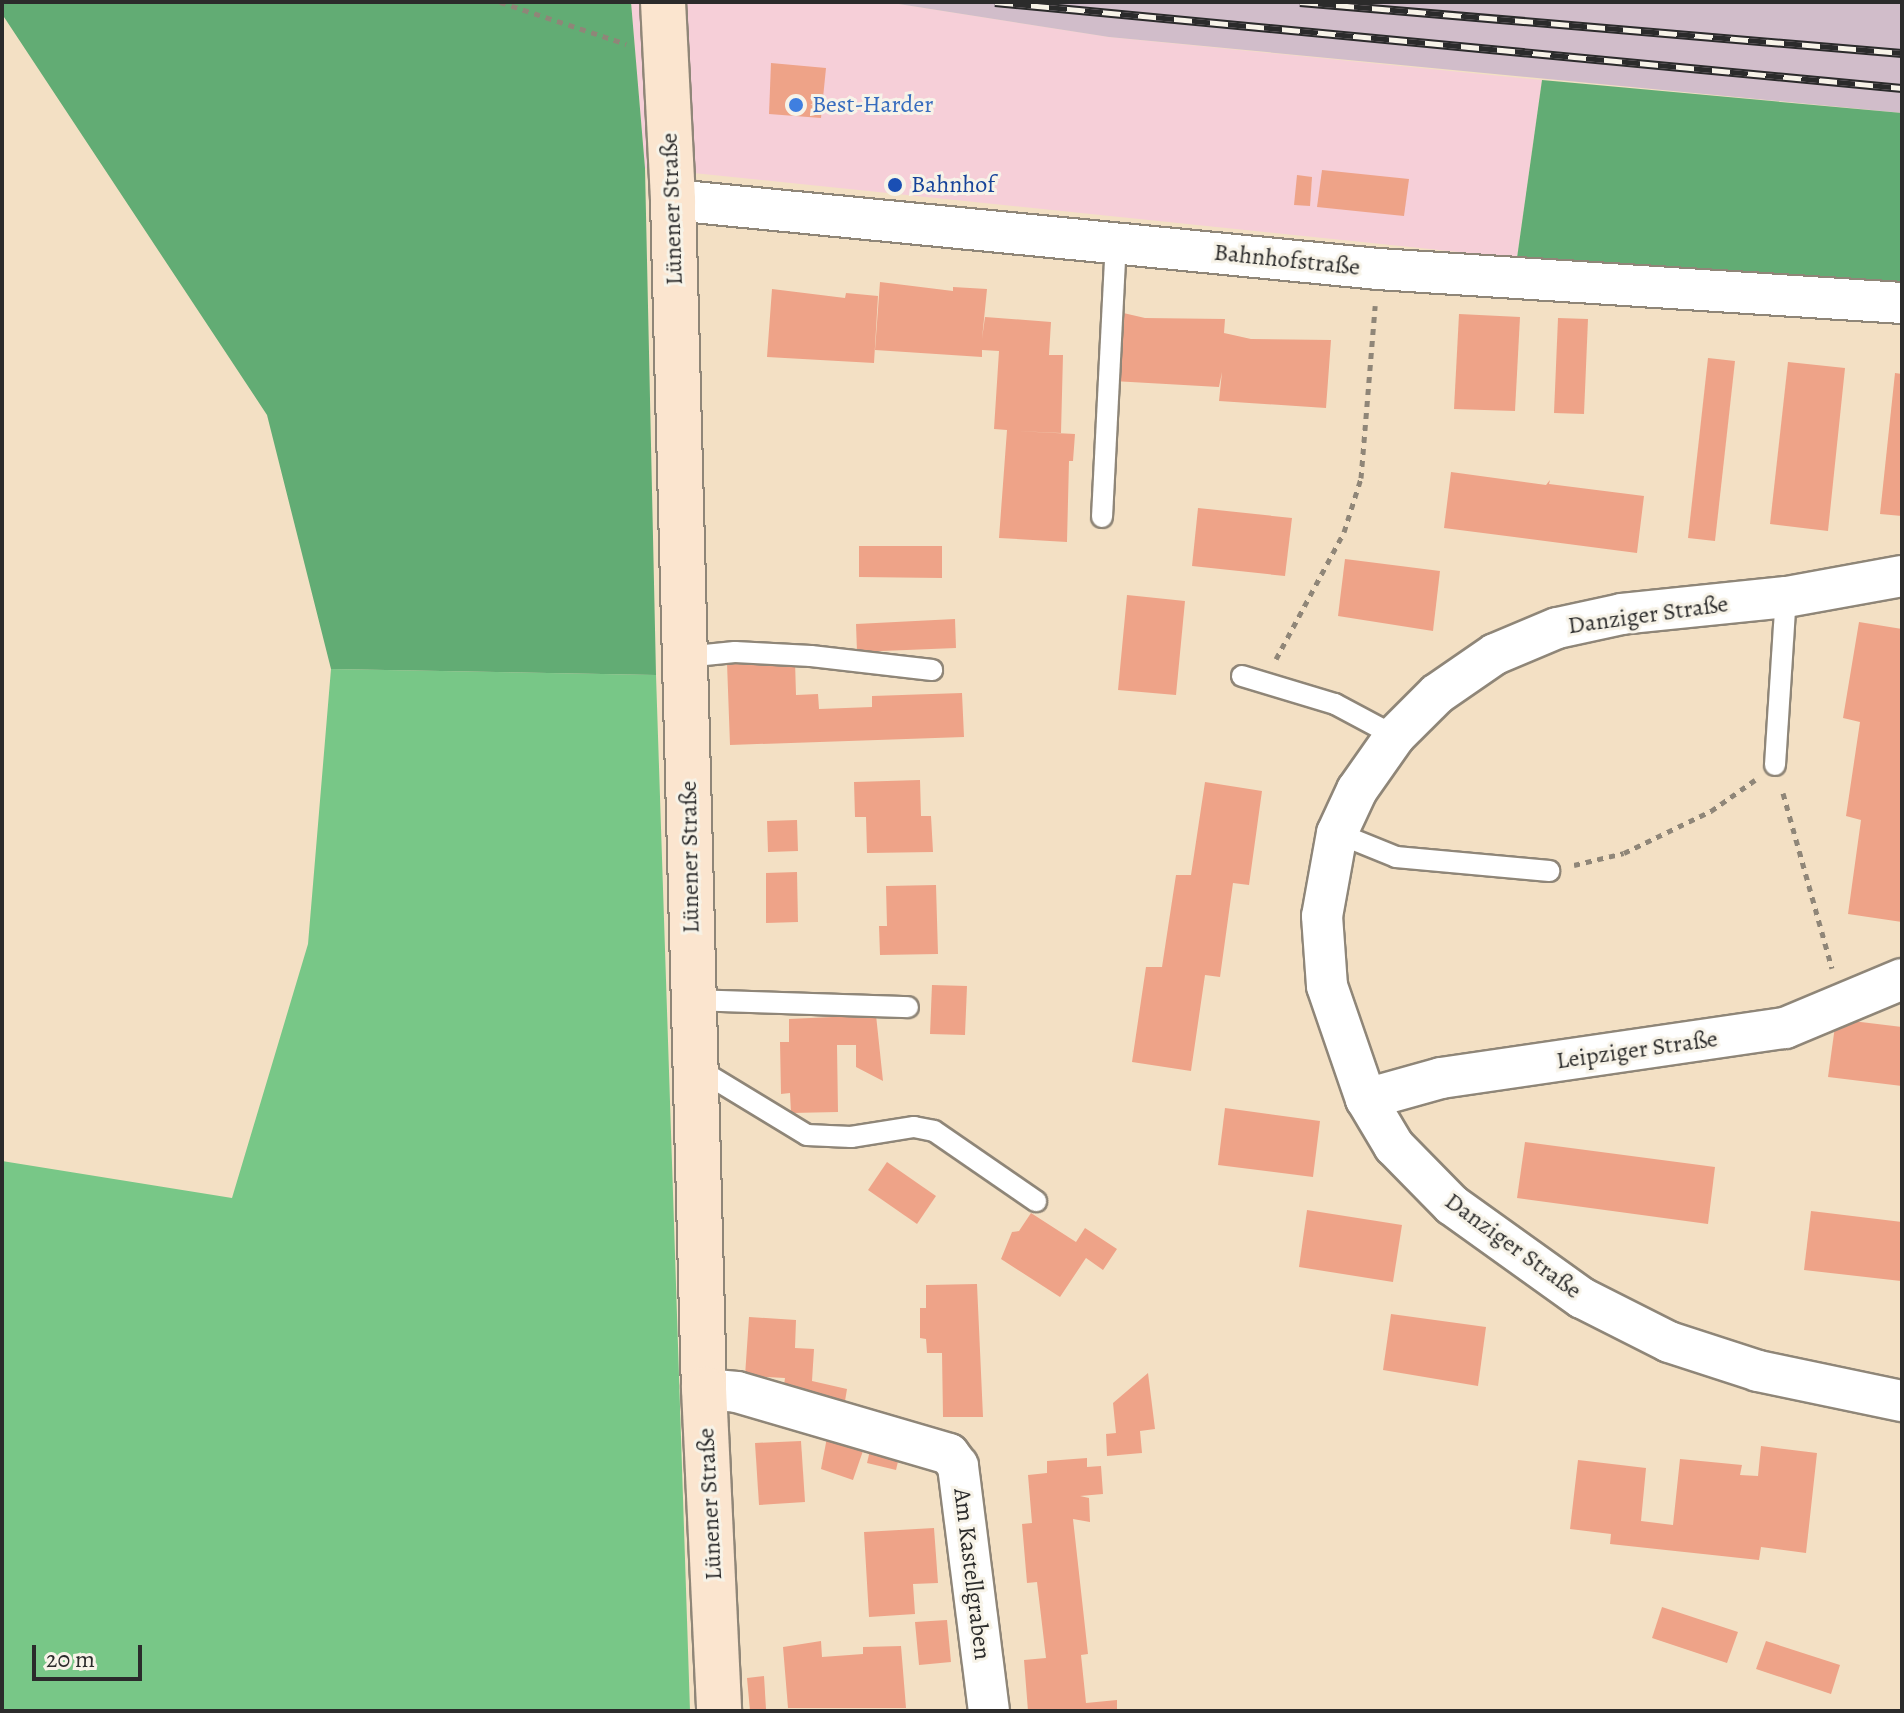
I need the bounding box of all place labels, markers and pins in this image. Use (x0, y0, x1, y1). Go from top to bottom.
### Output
place label: Best-Harder (812, 91, 933, 119)
marker: Best-Harder (787, 96, 805, 114)
place label: Bahnhof (911, 171, 995, 199)
marker: Bahnhof (886, 176, 904, 194)

